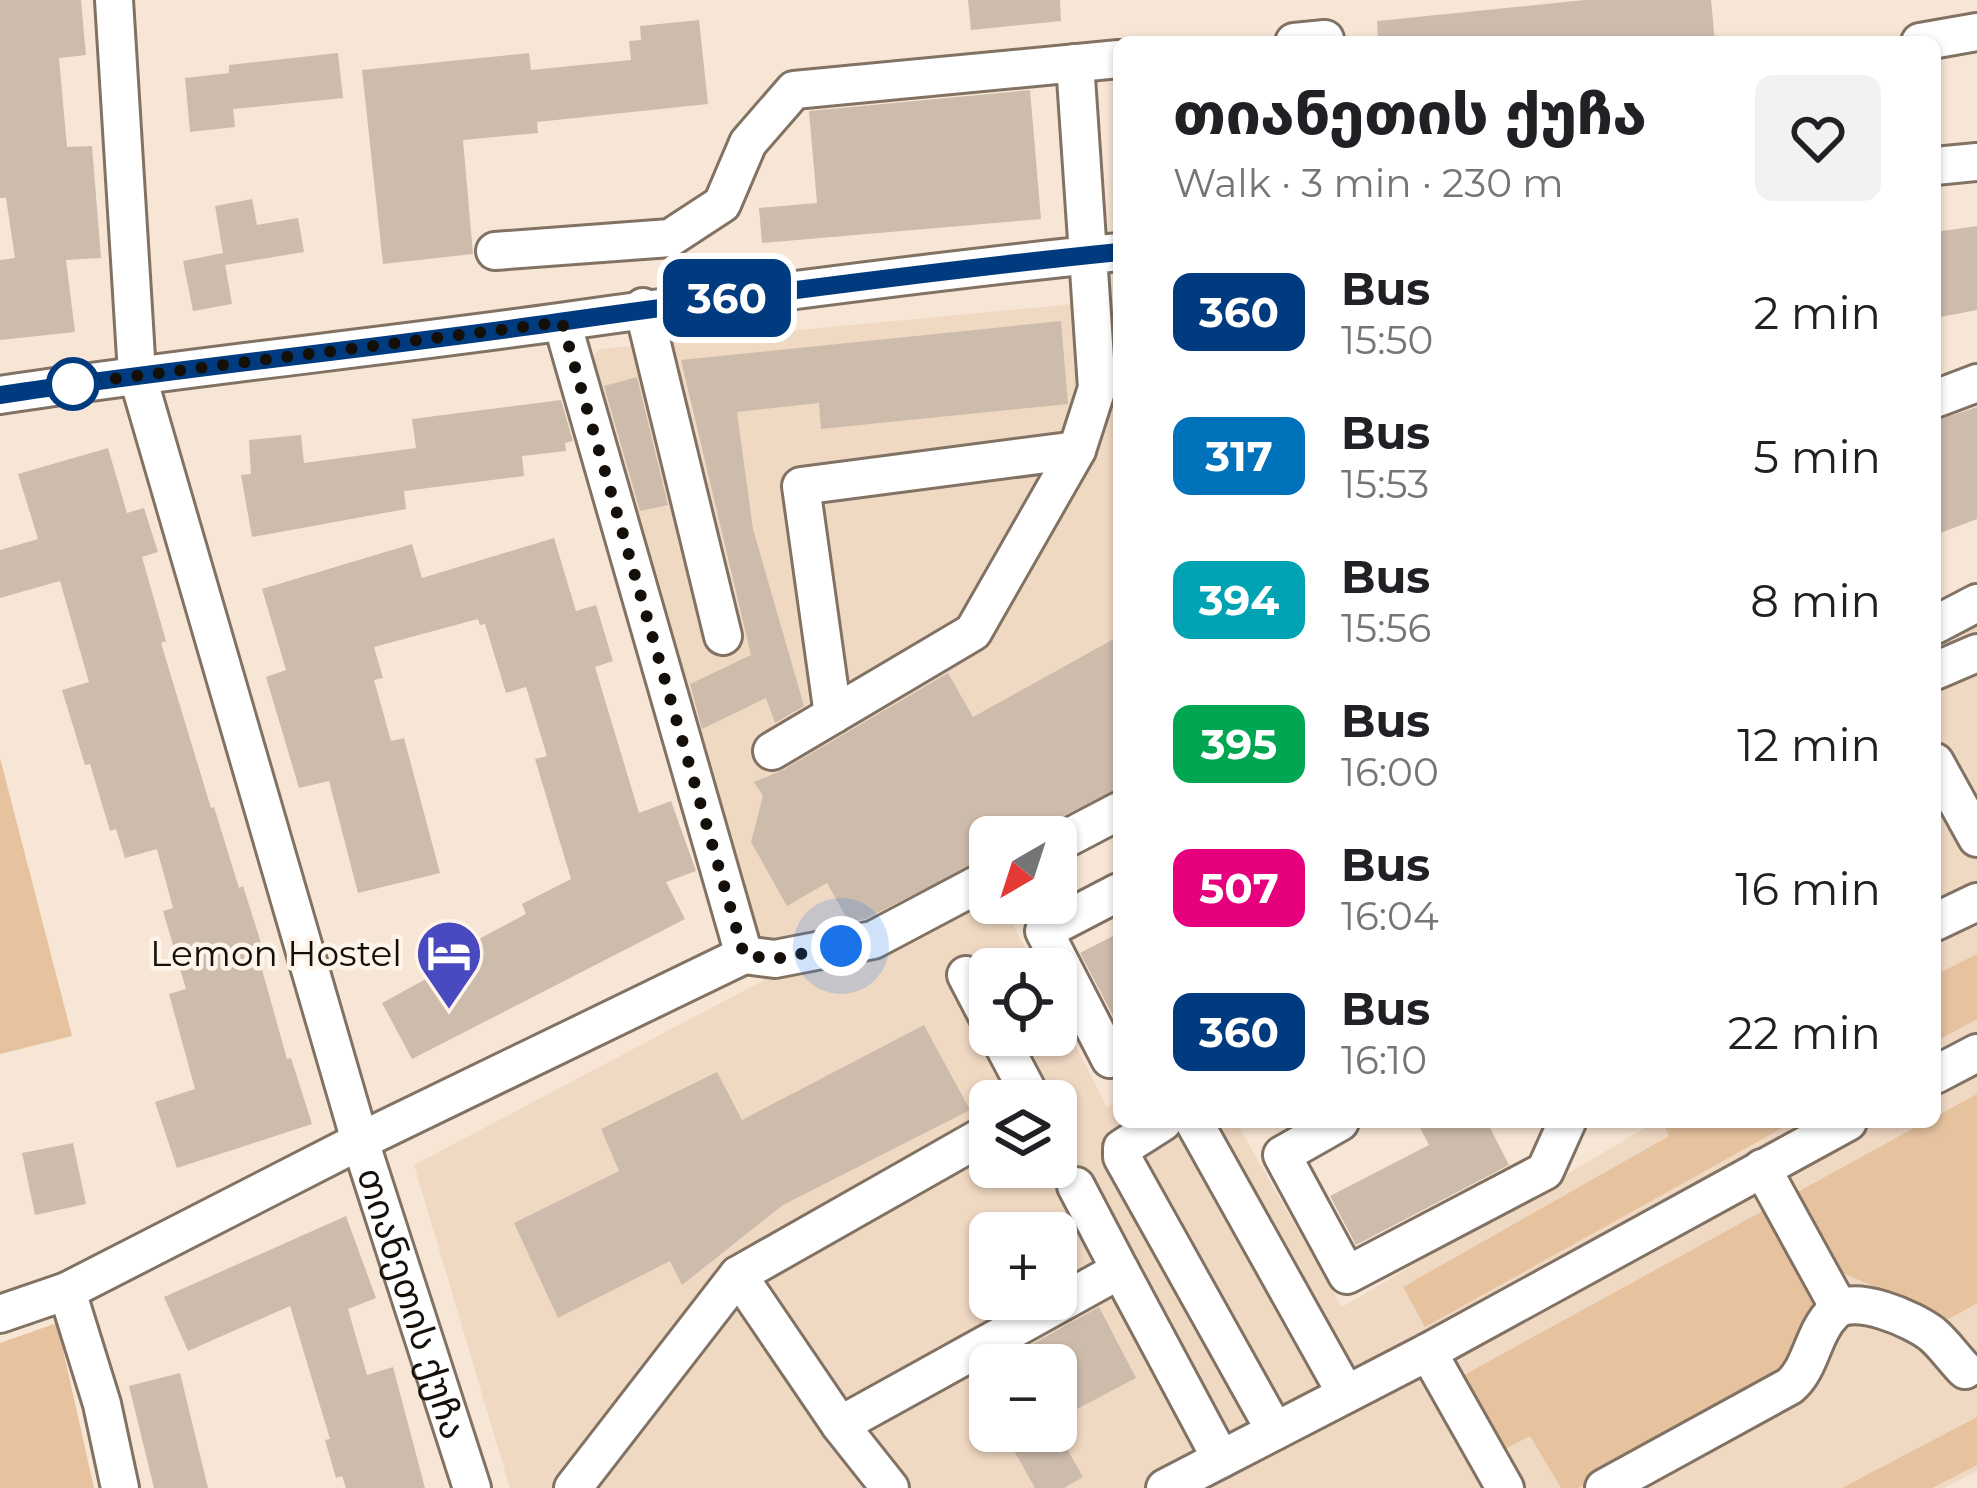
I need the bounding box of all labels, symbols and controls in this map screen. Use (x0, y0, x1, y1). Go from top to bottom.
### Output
button: heart (1755, 75, 1881, 201)
text: თიანეთის ქუჩა (1173, 79, 1647, 148)
text: Walk · 3 min · 230 m (1173, 159, 1564, 207)
line badge: 360 (658, 259, 796, 337)
text: Bus (1341, 261, 1430, 316)
text: 360 (687, 272, 767, 324)
text: 2 min (1753, 285, 1881, 340)
text: 360 (1199, 286, 1279, 338)
text: 15:50 (1341, 316, 1433, 364)
unlabelled marker (48, 359, 98, 409)
text: Bus (1341, 405, 1430, 460)
text: 5 min (1753, 429, 1881, 484)
text: 317 (1205, 430, 1273, 482)
text: 15:53 (1341, 460, 1429, 508)
text: Bus (1341, 549, 1430, 604)
text: 8 min (1750, 573, 1881, 628)
text: 394 (1199, 574, 1279, 626)
text: 15:56 (1341, 604, 1431, 652)
text: Bus (1341, 693, 1430, 748)
text: 12 min (1737, 717, 1881, 772)
text: 395 (1201, 718, 1277, 770)
text: 16:00 (1341, 748, 1439, 796)
north arrow (969, 816, 1077, 924)
map controls (969, 816, 1077, 1452)
text: Bus (1341, 837, 1430, 892)
text: 16 min (1735, 861, 1881, 916)
text: 507 (1199, 862, 1279, 914)
text: 16:04 (1341, 892, 1439, 940)
your location (811, 916, 871, 976)
hotel icon: Lemon Hostel (414, 918, 484, 1012)
place label: Lemon Hostel (150, 931, 402, 975)
button: locate (969, 948, 1077, 1056)
text: Bus (1341, 981, 1430, 1036)
text: 22 min (1728, 1005, 1881, 1060)
text: 360 (1199, 1006, 1279, 1058)
text: 16:10 (1341, 1036, 1427, 1084)
button: layers (969, 1080, 1077, 1188)
street label: თიანეთის ქუჩა (348, 1162, 477, 1444)
button: + (969, 1212, 1077, 1320)
button: − (969, 1344, 1077, 1452)

